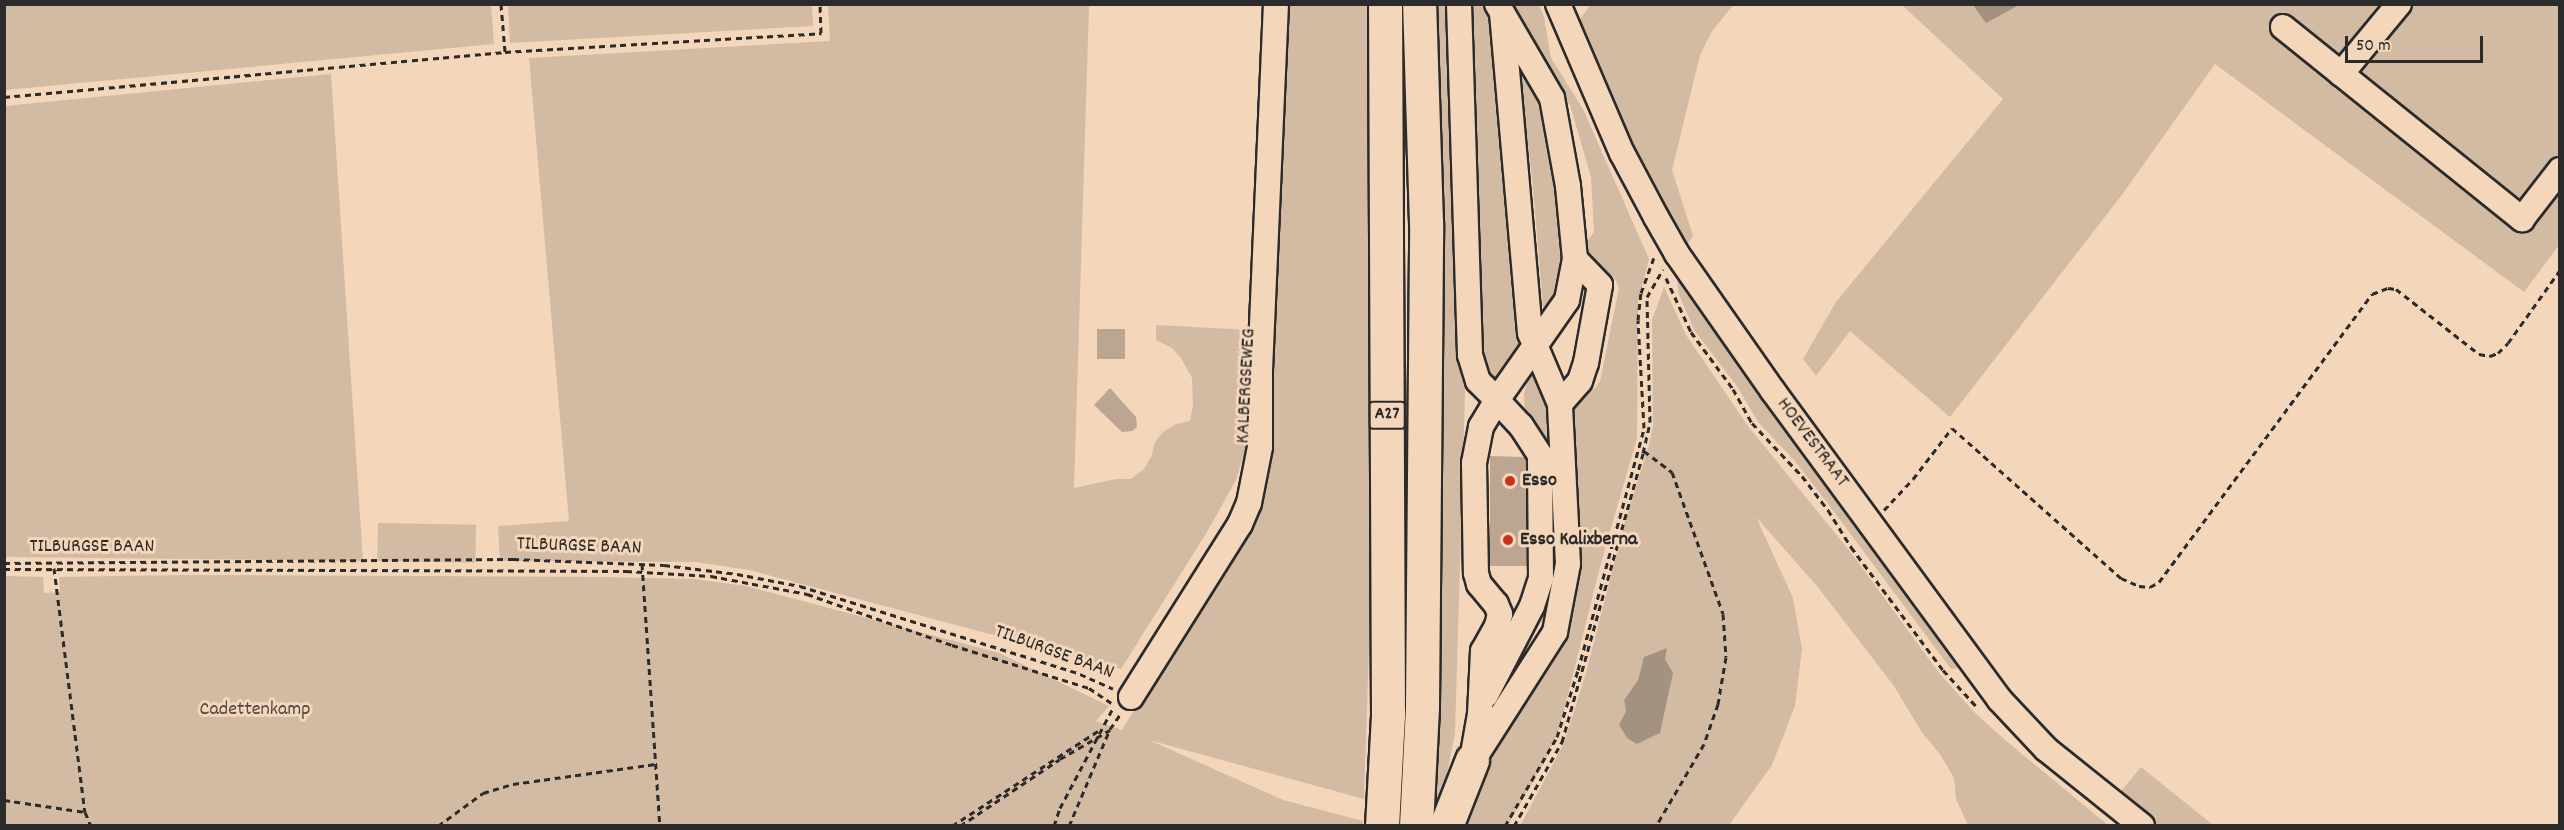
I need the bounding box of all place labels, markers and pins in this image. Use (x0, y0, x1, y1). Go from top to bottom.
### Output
place label: Esso (1522, 469, 1557, 493)
marker: Esso (1503, 474, 1517, 488)
place label: Esso Kalixberna (1520, 528, 1637, 552)
marker: Esso Kalixberna (1501, 533, 1515, 547)

